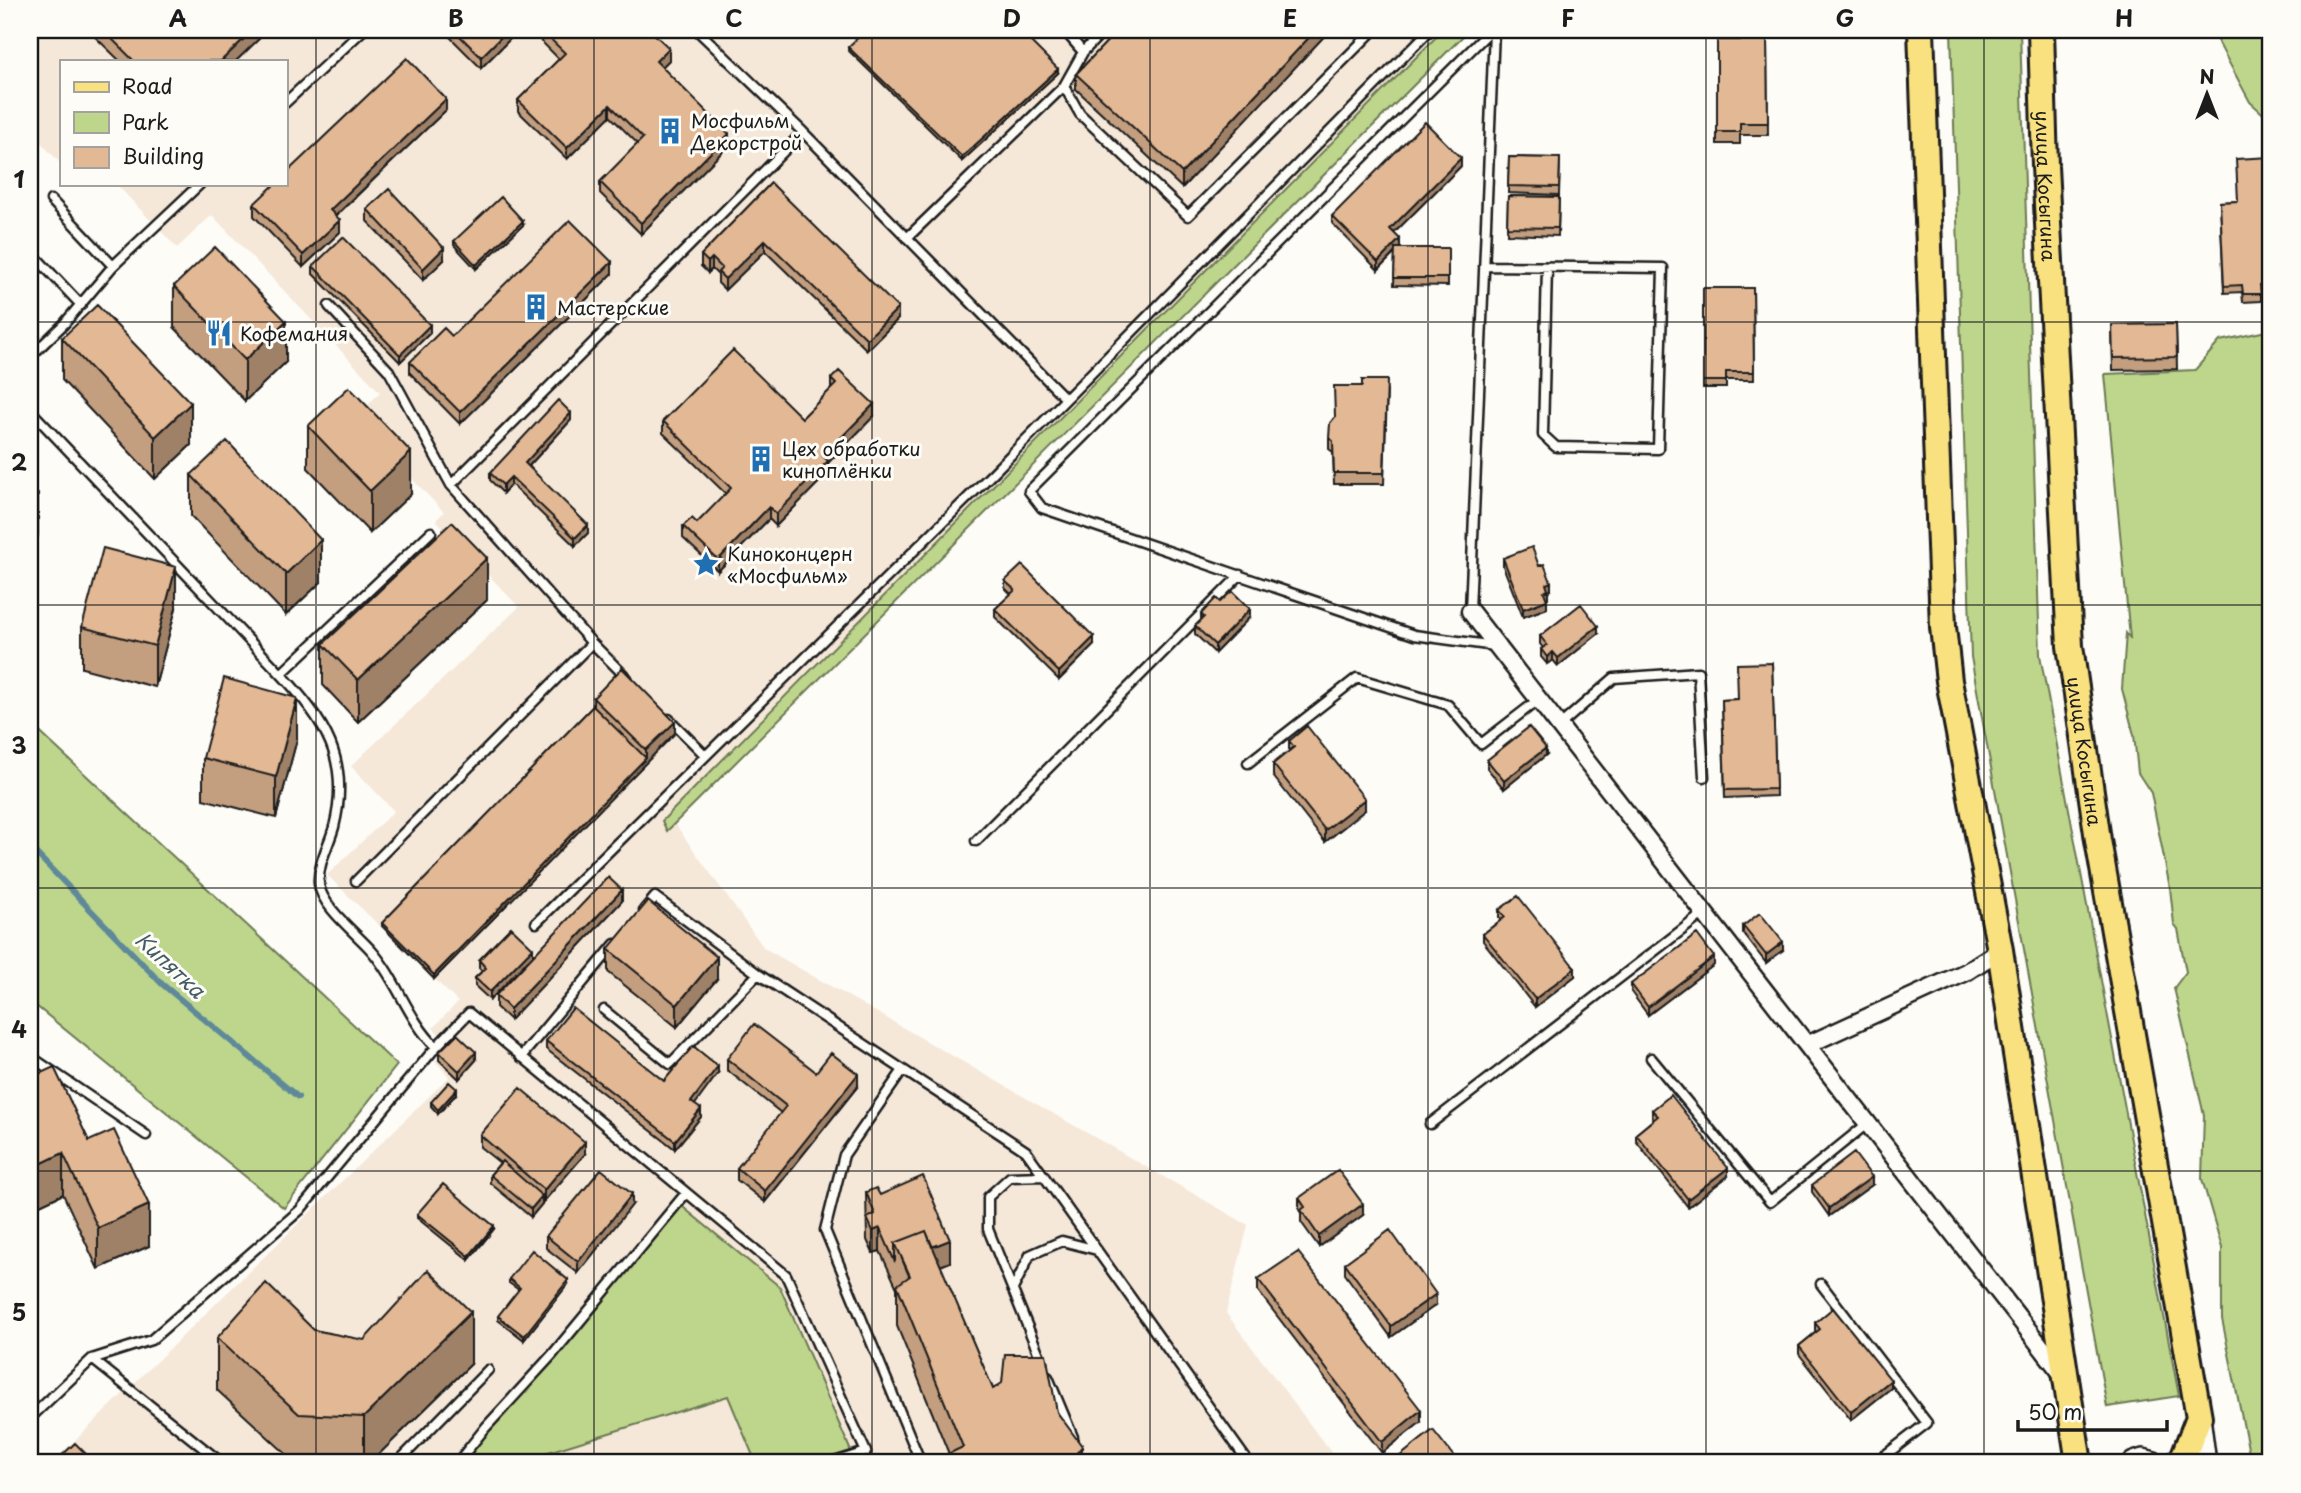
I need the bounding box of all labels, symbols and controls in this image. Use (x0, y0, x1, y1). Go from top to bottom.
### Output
text: A (169, 0, 187, 35)
text: B (448, 0, 464, 35)
text: C (725, 0, 743, 35)
text: D (1003, 0, 1021, 35)
text: E (1283, 0, 1297, 35)
text: F (1561, 0, 1575, 35)
text: G (1836, 0, 1854, 35)
text: H (2115, 0, 2133, 35)
legend (60, 60, 287, 186)
north arrow (2172, 60, 2242, 130)
text: N (2199, 62, 2215, 90)
text: Road (122, 69, 173, 101)
text: Park (122, 105, 169, 137)
place label: Мосфильм Декорстрой (690, 106, 802, 156)
street label: улица Косыгина (2029, 110, 2064, 262)
building icon: Мосфильм Декорстрой (655, 116, 685, 146)
text: Building (122, 139, 204, 171)
text: 1 (14, 161, 25, 196)
building icon: Мастерские (521, 292, 551, 322)
place label: Мастерские (557, 293, 669, 321)
restaurant icon: Кофемания (204, 318, 234, 348)
place label: Кофемания (240, 319, 348, 347)
place label: Цех обработки киноплёнки (782, 434, 921, 484)
text: 2 (11, 444, 27, 479)
building icon: Цех обработки киноплёнки (746, 444, 776, 474)
place label: Киноконцерн «Мосфильм» (727, 539, 853, 589)
place icon: Киноконцерн «Мосфильм» (691, 549, 721, 579)
street label: улица Косыгина (2061, 675, 2110, 828)
text: 3 (11, 727, 27, 762)
water label: Кипятка (129, 923, 214, 1005)
text: 4 (11, 1011, 27, 1046)
text: 5 (12, 1294, 26, 1329)
scale bar (2018, 1388, 2166, 1432)
text: 50 m (2028, 1395, 2082, 1427)

